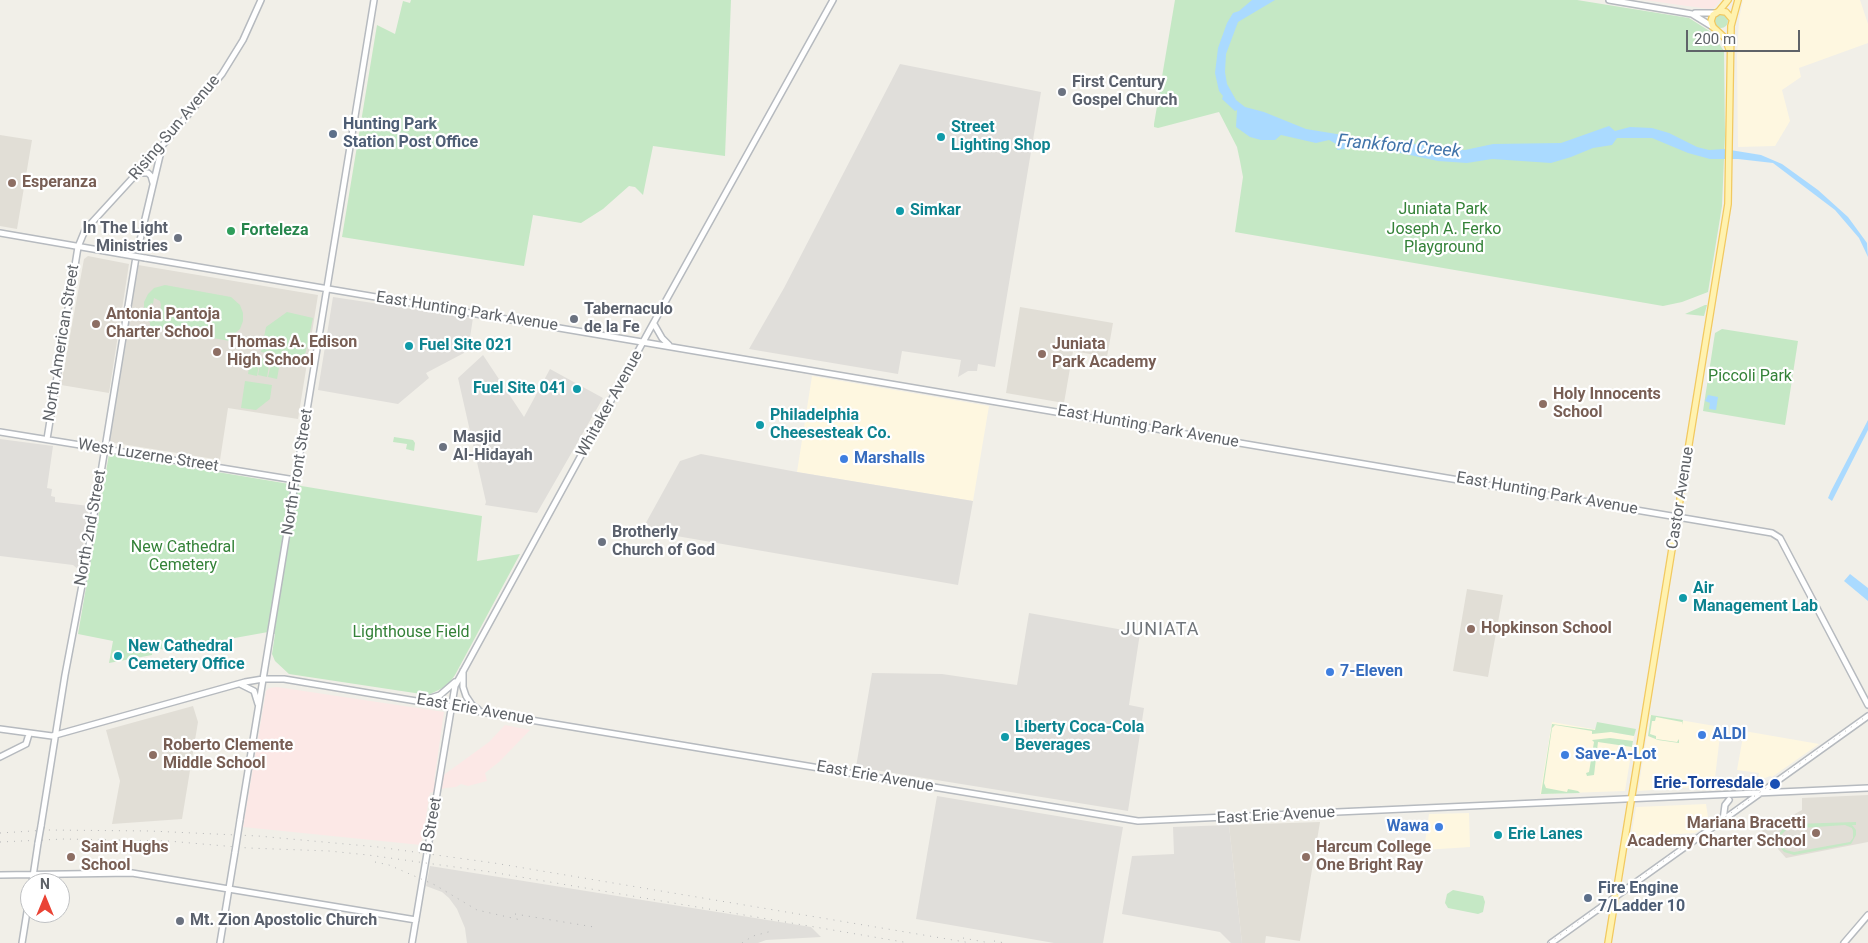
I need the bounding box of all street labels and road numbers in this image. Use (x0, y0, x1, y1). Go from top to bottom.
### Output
street label: Rising Sun Avenue (126, 72, 224, 184)
street label: North American Street (40, 263, 84, 423)
street label: East Hunting Park Avenue (375, 288, 559, 336)
street label: Whitaker Avenue (573, 347, 647, 461)
street label: East Hunting Park Avenue (1056, 402, 1240, 452)
street label: North Front Street (279, 407, 317, 537)
street label: West Luzerne Street (76, 435, 220, 477)
street label: Castor Avenue (1663, 445, 1699, 551)
street label: North 2nd Street (71, 469, 111, 587)
street label: East Hunting Park Avenue (1455, 469, 1639, 519)
street label: East Erie Avenue (415, 690, 535, 730)
street label: East Erie Avenue (815, 757, 935, 797)
street label: B Street (418, 796, 446, 854)
street label: East Erie Avenue (1216, 803, 1336, 829)

